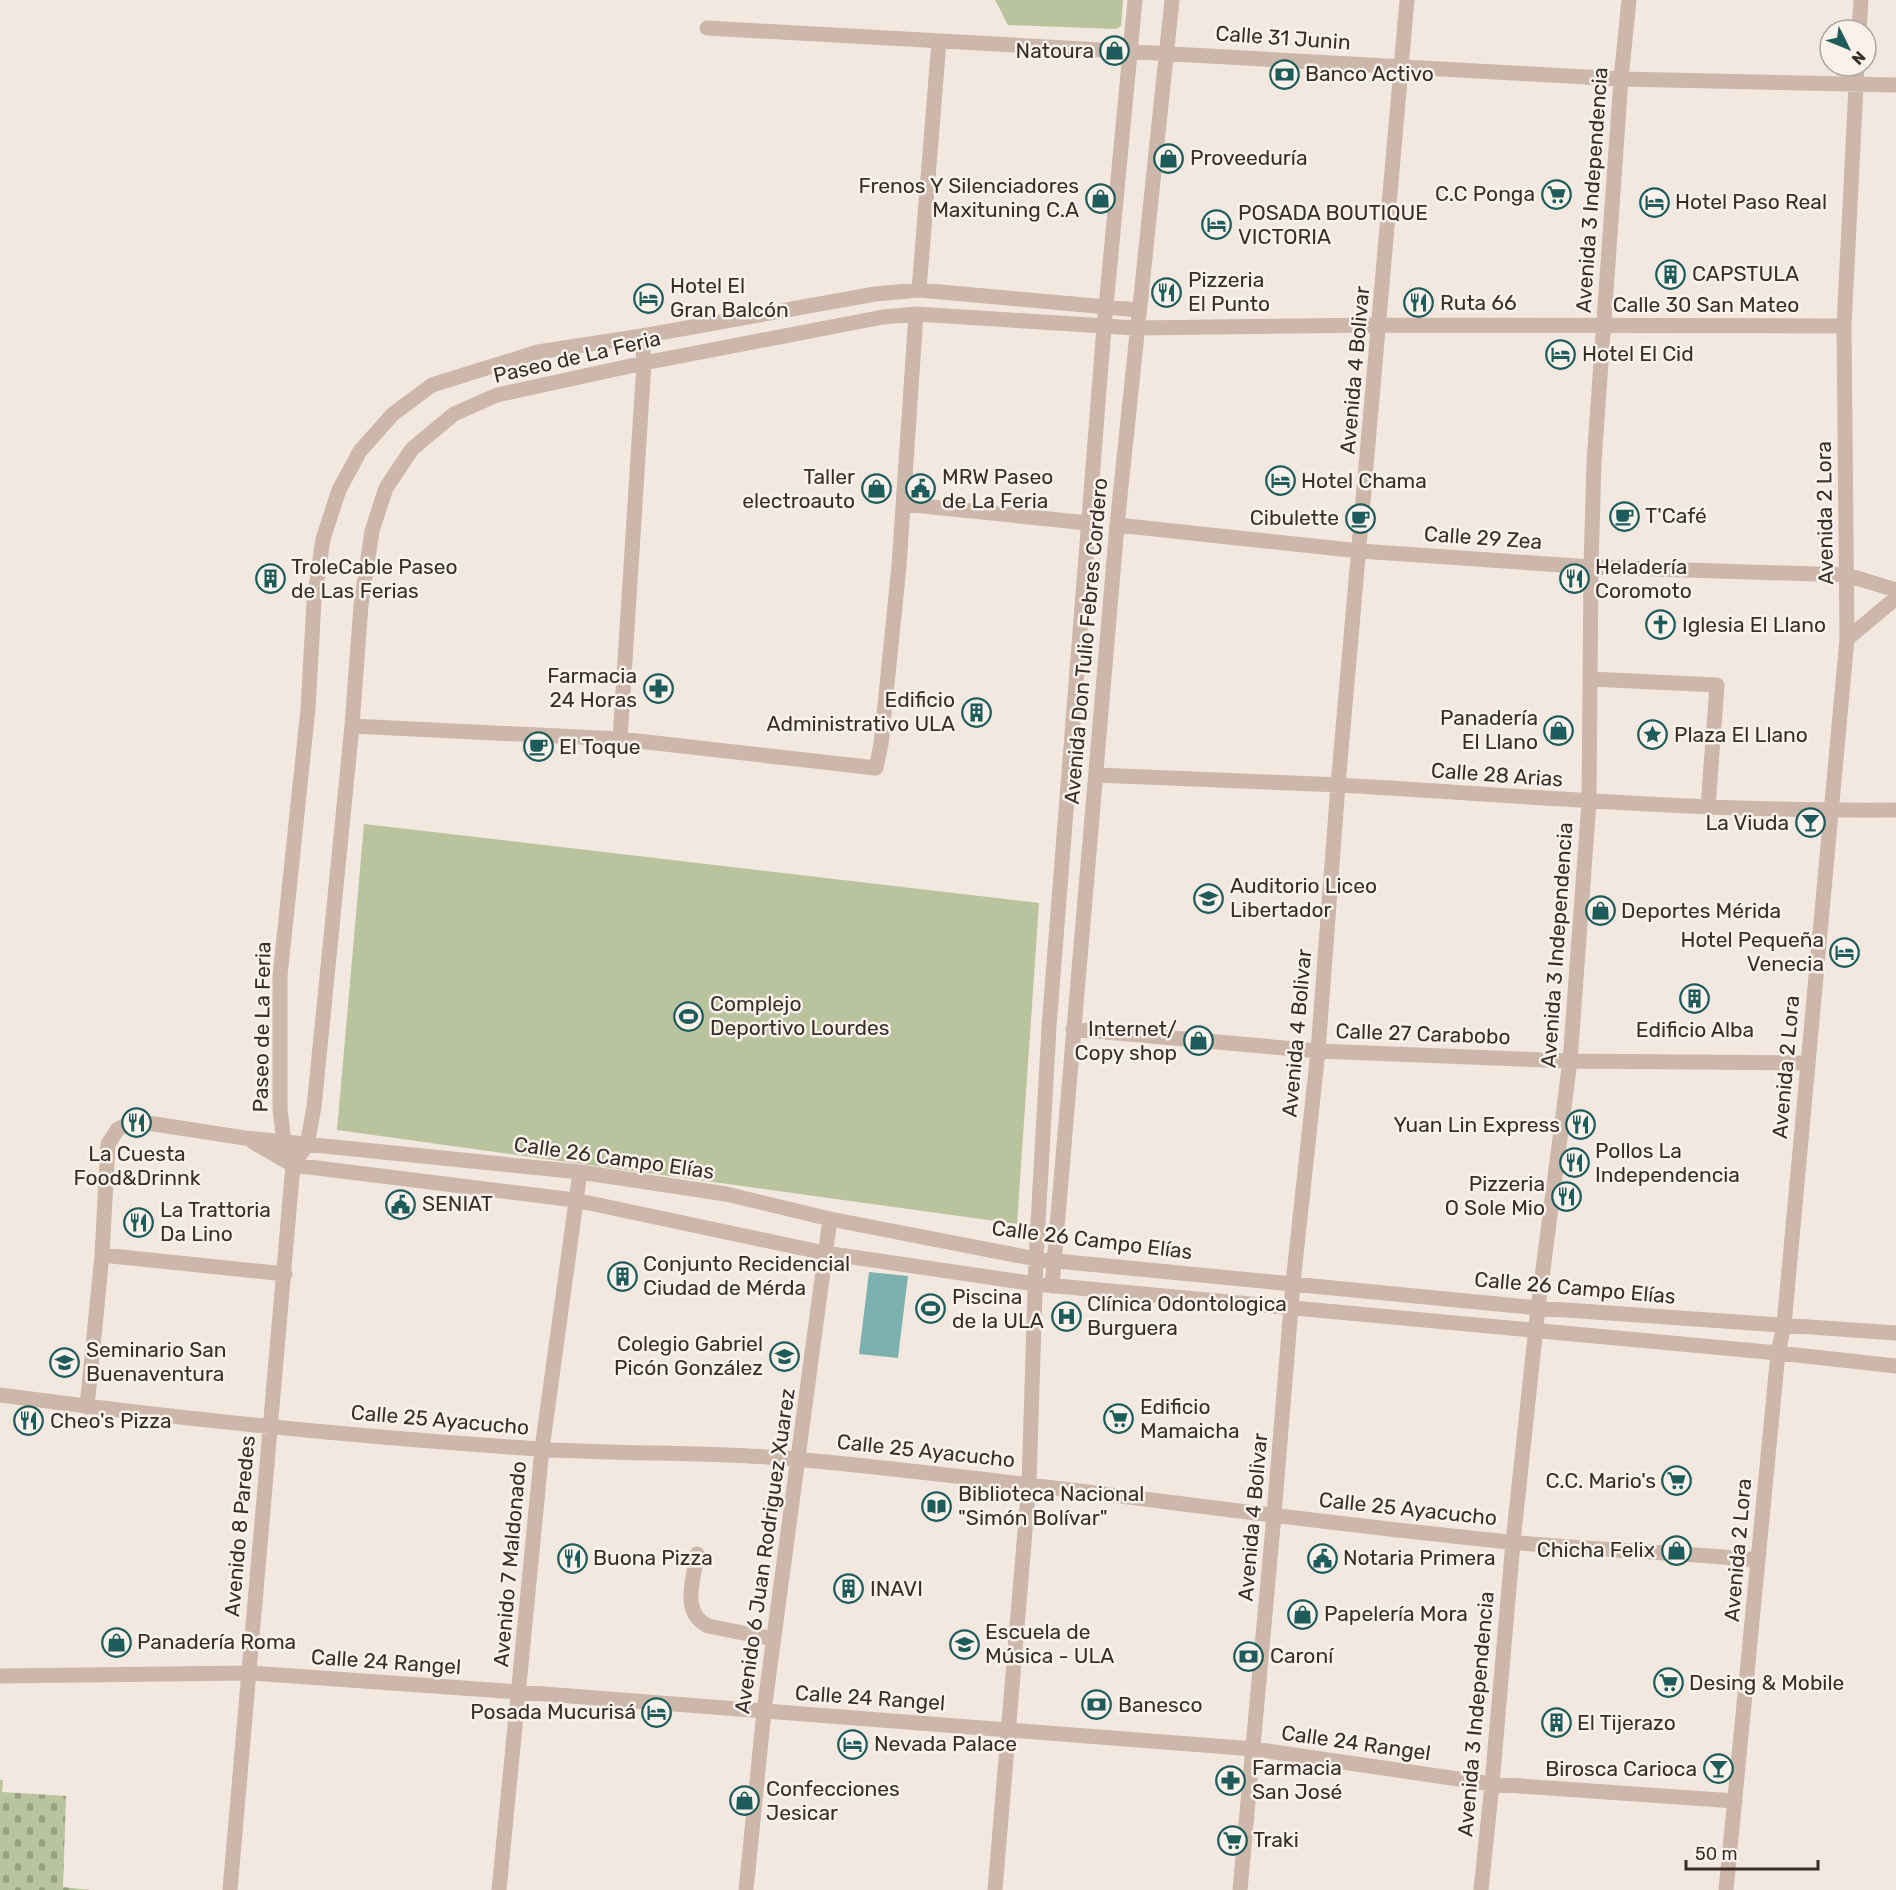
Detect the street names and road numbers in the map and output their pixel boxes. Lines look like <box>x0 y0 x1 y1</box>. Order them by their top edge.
street label: Calle 31 Junin <box>1215 20 1351 55</box>
street label: Avenida 3 Independencia <box>1570 66 1613 314</box>
street label: Avenida 4 Bolivar <box>1335 285 1374 455</box>
street label: Calle 30 San Mateo <box>1613 292 1799 317</box>
street label: Paseo de La Feria <box>491 325 663 388</box>
street label: Avenida 2 Lora <box>1811 441 1838 585</box>
street label: Avenida Don Tulio Febres Cordero <box>1059 477 1112 805</box>
street label: Calle 29 Zea <box>1423 521 1543 554</box>
street label: Calle 28 Arias <box>1430 757 1564 792</box>
street label: Avenida 3 Independencia <box>1535 821 1578 1069</box>
street label: Paseo de La Feria <box>248 941 275 1113</box>
street label: Avenida 4 Bolivar <box>1277 948 1316 1118</box>
street label: Avenida 2 Lora <box>1767 994 1804 1140</box>
street label: Calle 27 Carabobo <box>1335 1018 1511 1049</box>
street label: Calle 26 Campo Elías <box>512 1131 716 1184</box>
street label: Calle 26 Campo Elías <box>990 1215 1194 1264</box>
street label: Calle 26 Campo Elías <box>1473 1266 1677 1309</box>
street label: Avenido 6 Juan Rodriguez Xuarez <box>729 1387 800 1715</box>
street label: Calle 25 Ayacucho <box>350 1399 530 1440</box>
street label: Calle 25 Ayacucho <box>836 1429 1016 1472</box>
street label: Avenida 4 Bolivar <box>1233 1432 1272 1602</box>
street label: Avenido 8 Paredes <box>219 1434 260 1618</box>
street label: Avenido 7 Maldonado <box>488 1460 531 1668</box>
street label: Avenida 2 Lora <box>1719 1477 1756 1623</box>
street label: Calle 25 Ayacucho <box>1318 1487 1498 1530</box>
street label: Avenida 3 Independencia <box>1452 1590 1499 1838</box>
street label: Calle 24 Rangel <box>310 1644 462 1679</box>
street label: Calle 24 Rangel <box>794 1680 946 1715</box>
street label: Calle 24 Rangel <box>1280 1720 1432 1765</box>

